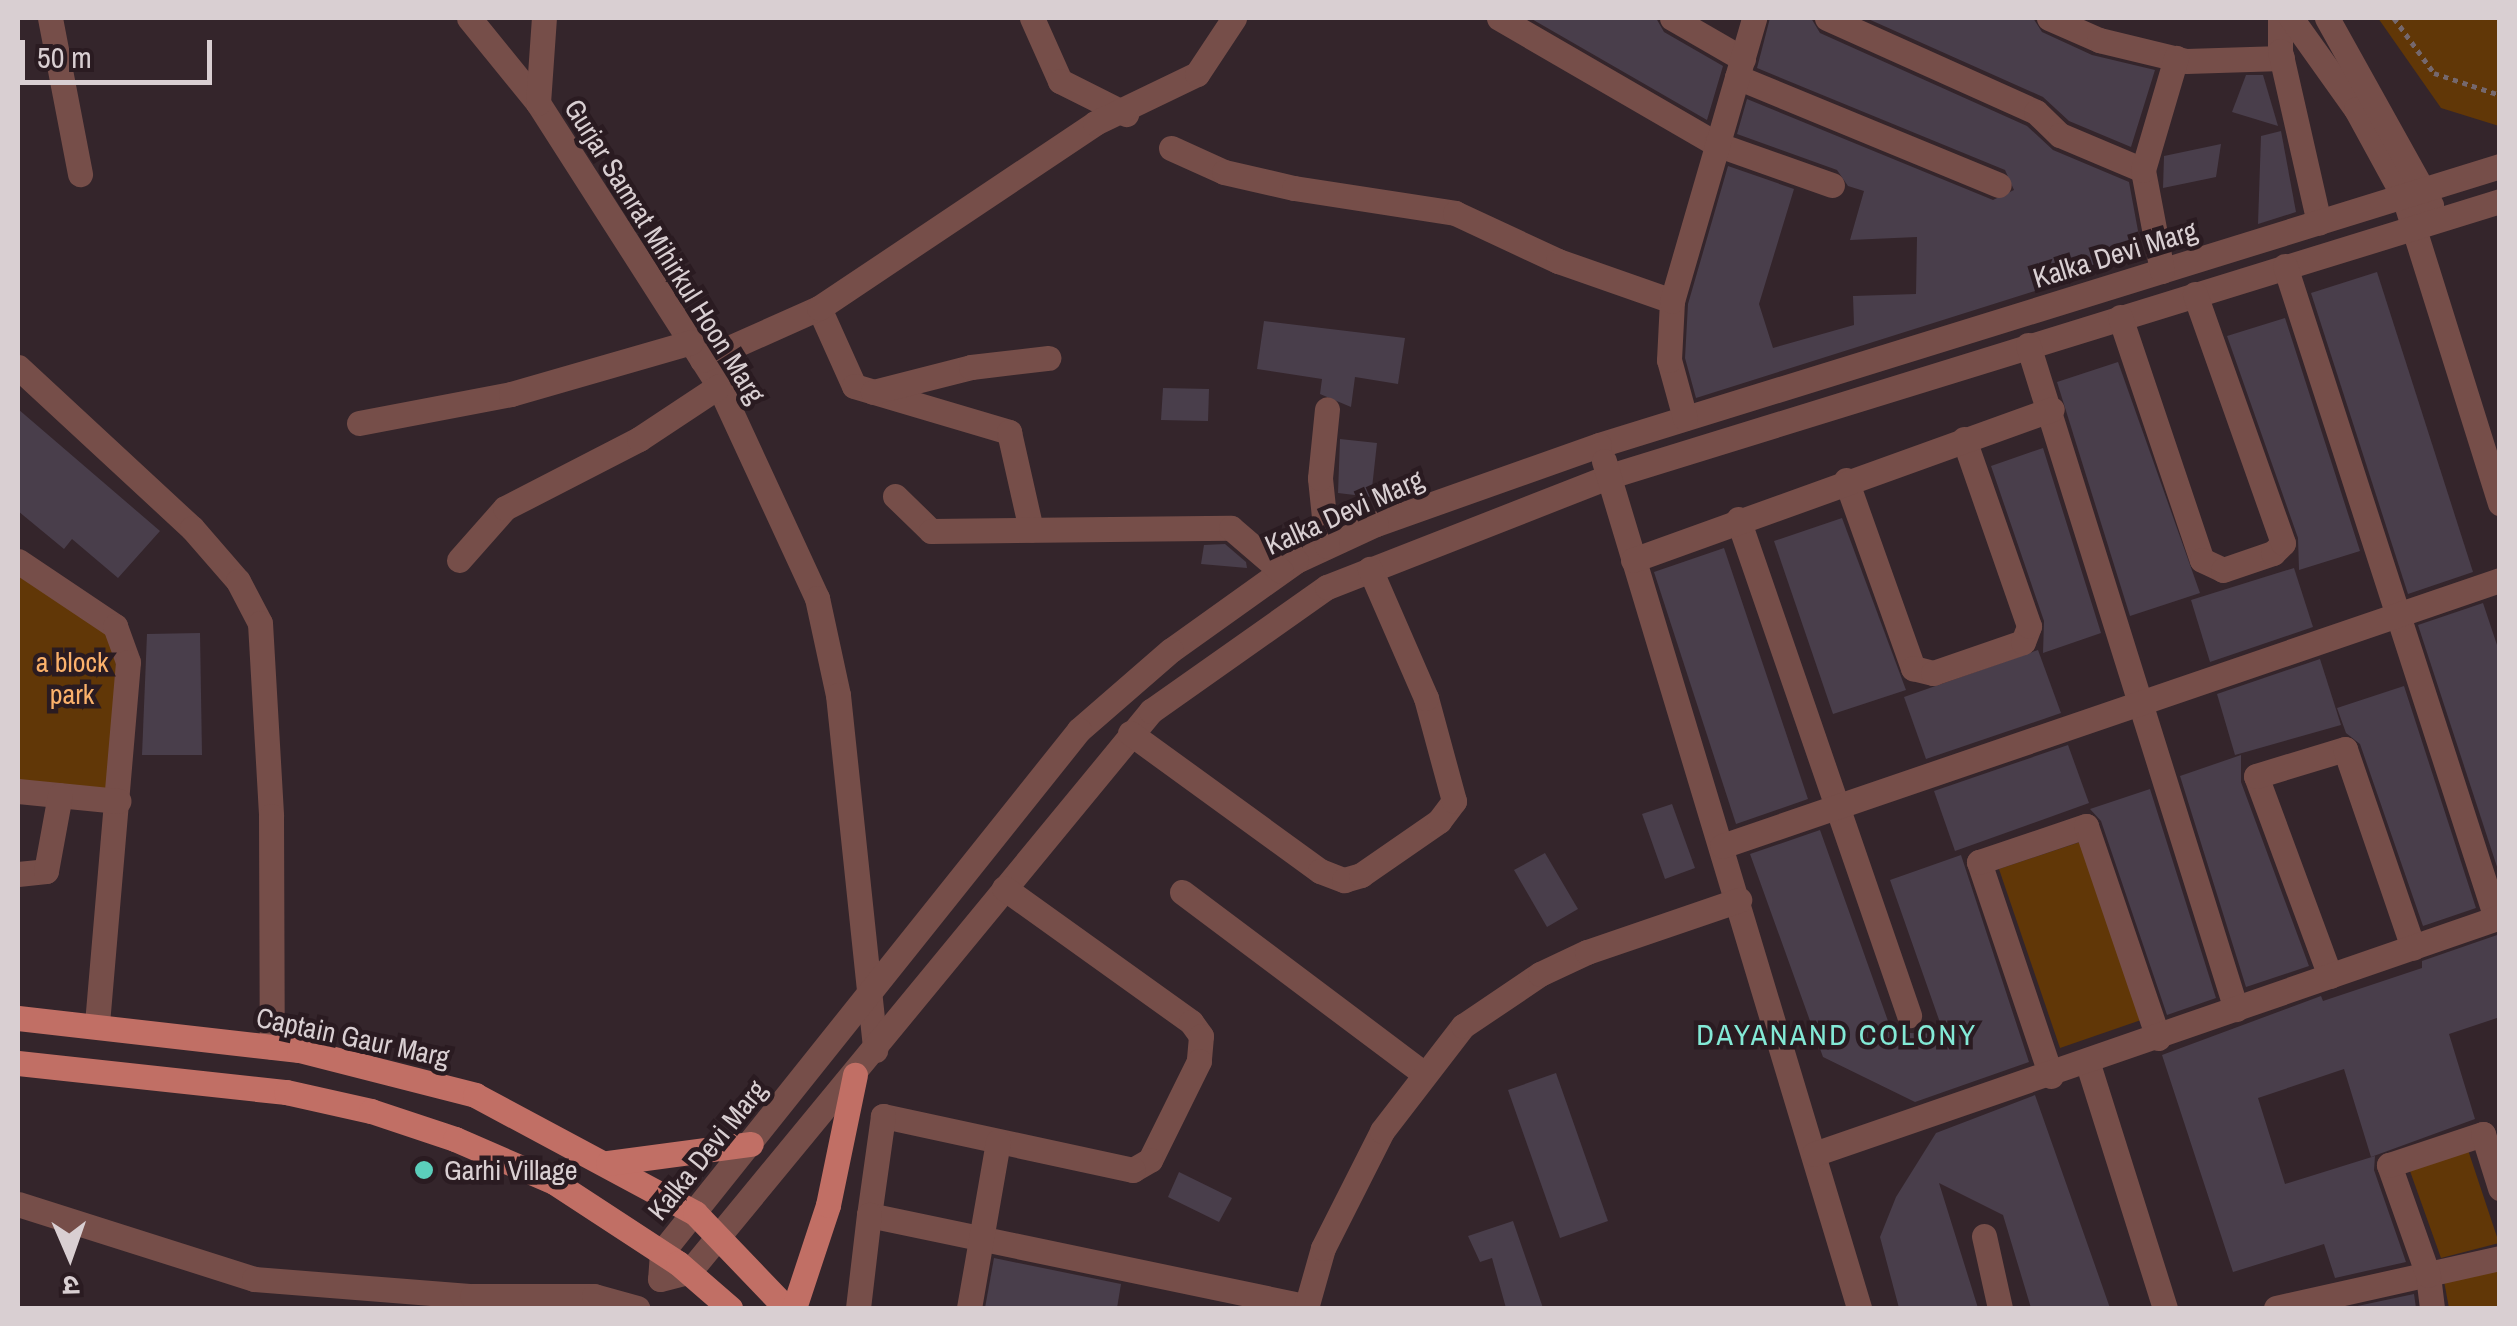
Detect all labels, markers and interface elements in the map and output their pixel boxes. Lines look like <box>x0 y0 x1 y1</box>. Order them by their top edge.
scale bar <box>25 20 218 82</box>
text: 50 m <box>37 37 92 77</box>
street label: Gurjar Samrat Mihirkul Hoon Marg <box>557 93 773 409</box>
street label: Kalka Devi Marg <box>2029 213 2201 295</box>
street label: Kalka Devi Marg <box>1260 462 1428 562</box>
park label: a block park <box>36 645 108 711</box>
street label: Captain Gaur Marg <box>253 1000 453 1074</box>
district label: DAYANAND COLONY <box>1696 1016 1978 1052</box>
street label: Kalka Devi Marg <box>641 1073 773 1227</box>
place label: Garhi Village <box>444 1153 578 1187</box>
marker: Garhi Village <box>413 1159 435 1181</box>
north arrow <box>20 1206 120 1306</box>
text: उ <box>62 1267 80 1305</box>

